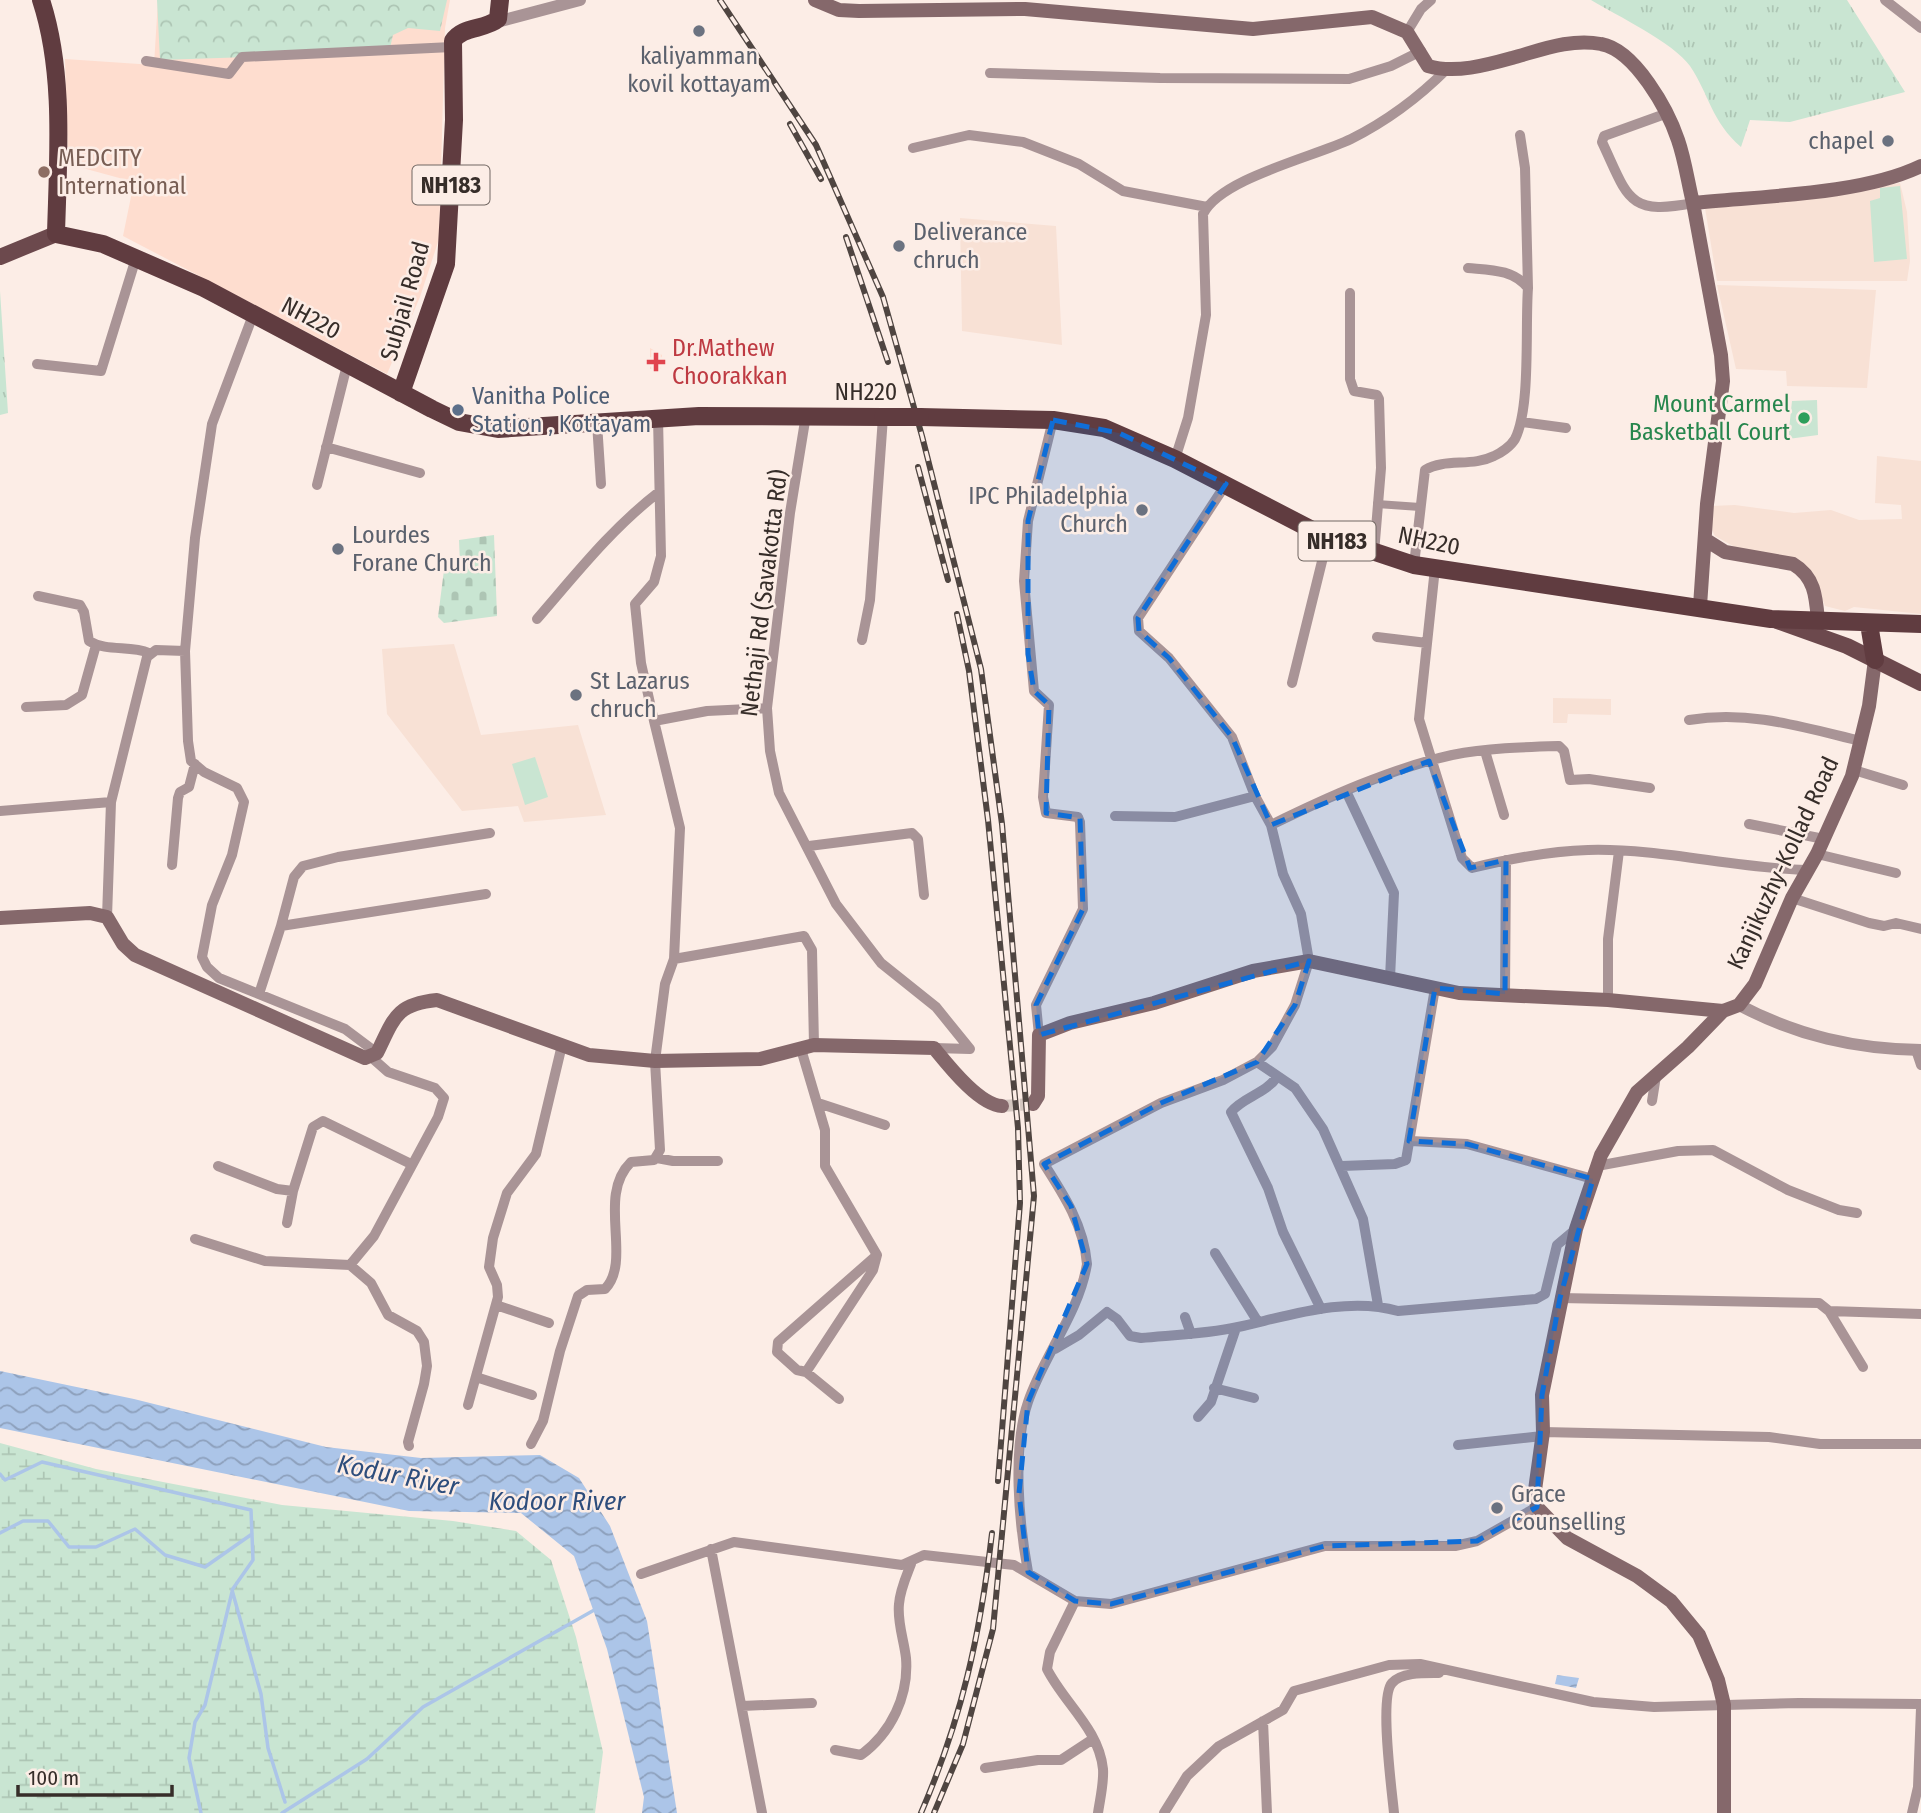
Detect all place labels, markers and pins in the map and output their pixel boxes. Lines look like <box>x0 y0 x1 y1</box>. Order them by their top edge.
marker: kaliyamman kovil kottayam <box>691 23 707 39</box>
place label: kaliyamman kovil kottayam <box>627 42 771 98</box>
place label: chapel <box>1808 127 1874 155</box>
marker: chapel <box>1880 133 1896 149</box>
place label: MEDCITY International <box>58 144 186 200</box>
marker: MEDCITY International <box>36 164 52 180</box>
place label: Deliverance chruch <box>913 218 1027 274</box>
marker: Deliverance chruch <box>891 238 907 254</box>
place label: Dr.Mathew Choorakkan <box>672 334 788 390</box>
marker: Dr.Mathew Choorakkan <box>646 352 666 372</box>
place label: Vanitha Police Station , Kottayam <box>472 382 651 438</box>
place label: Mount Carmel Basketball Court <box>1629 390 1790 446</box>
marker: Vanitha Police Station , Kottayam <box>450 402 466 418</box>
marker: Mount Carmel Basketball Court <box>1796 410 1812 426</box>
place label: IPC Philadelphia Church <box>968 482 1128 538</box>
marker: IPC Philadelphia Church <box>1134 502 1150 518</box>
place label: Lourdes Forane Church <box>352 521 492 577</box>
marker: Lourdes Forane Church <box>330 541 346 557</box>
place label: St Lazarus chruch <box>590 667 690 723</box>
marker: St Lazarus chruch <box>568 687 584 703</box>
place label: Grace Counselling <box>1511 1480 1626 1536</box>
marker: Grace Counselling <box>1489 1500 1505 1516</box>

